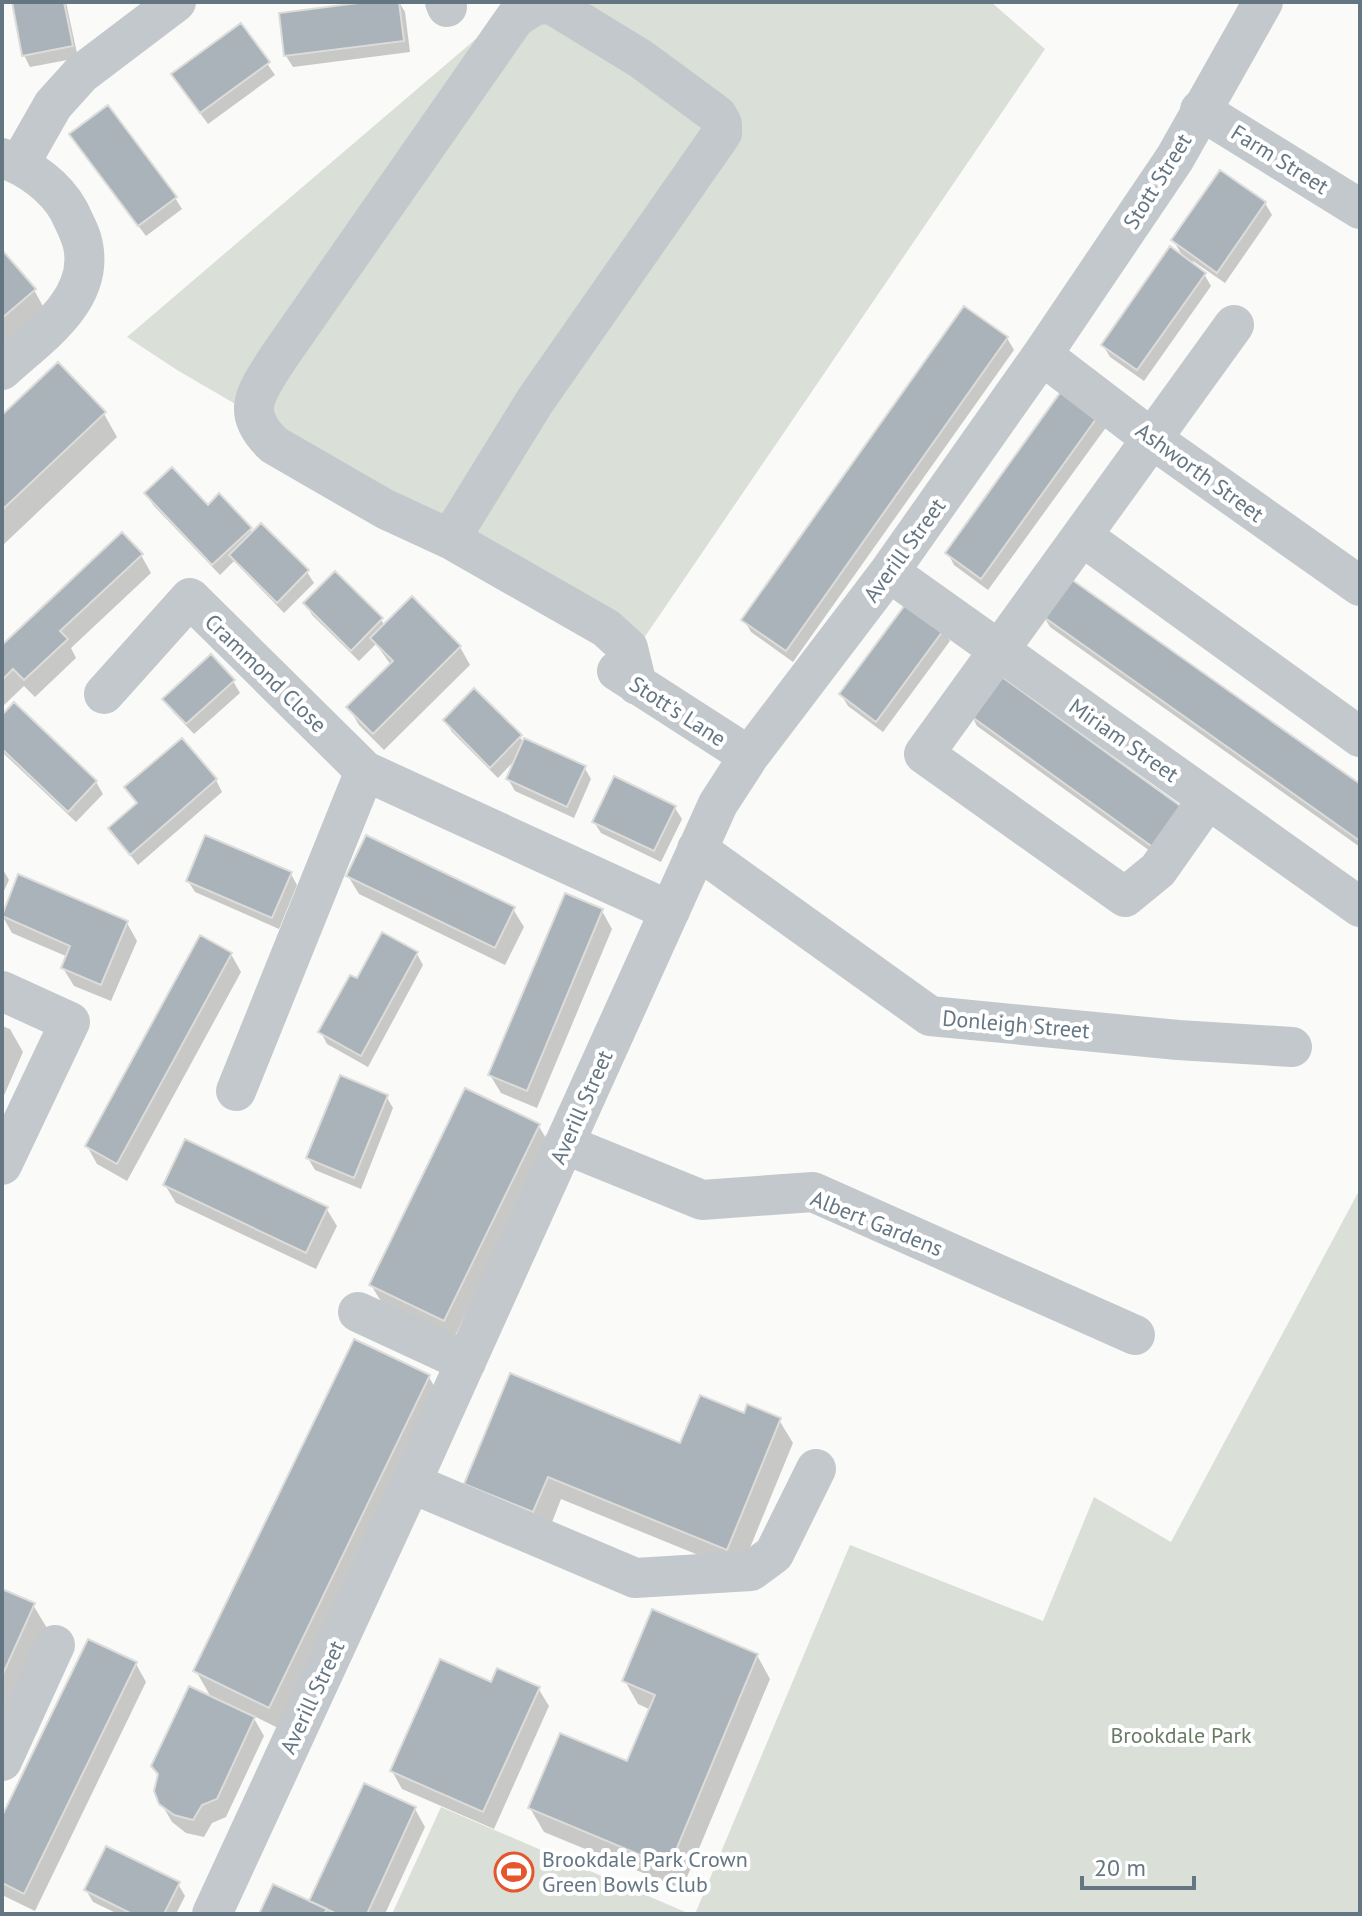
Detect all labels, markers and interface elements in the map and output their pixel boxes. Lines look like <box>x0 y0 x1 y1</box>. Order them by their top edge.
street label: Farm Street <box>1226 118 1334 200</box>
street label: Stott Street <box>1117 127 1198 234</box>
street label: Ashworth Street <box>1130 416 1270 528</box>
street label: Averill Street <box>857 492 951 608</box>
street label: Crammond Close <box>199 608 333 738</box>
street label: Stott's Lane <box>625 670 731 752</box>
street label: Miriam Street <box>1064 692 1185 788</box>
street label: Donleigh Street <box>941 1004 1091 1044</box>
street label: Averill Street <box>543 1045 619 1168</box>
street label: Albert Gardens <box>807 1184 947 1262</box>
street label: Averill Street <box>274 1635 351 1758</box>
park label: Brookdale Park <box>1110 1721 1252 1749</box>
scale bar <box>1082 1840 1194 1890</box>
place label: Brookdale Park Crown Green Bowls Club <box>542 1845 748 1898</box>
sports icon: Brookdale Park Crown Green Bowls Club <box>493 1851 535 1893</box>
text: 20 m <box>1094 1852 1146 1883</box>

